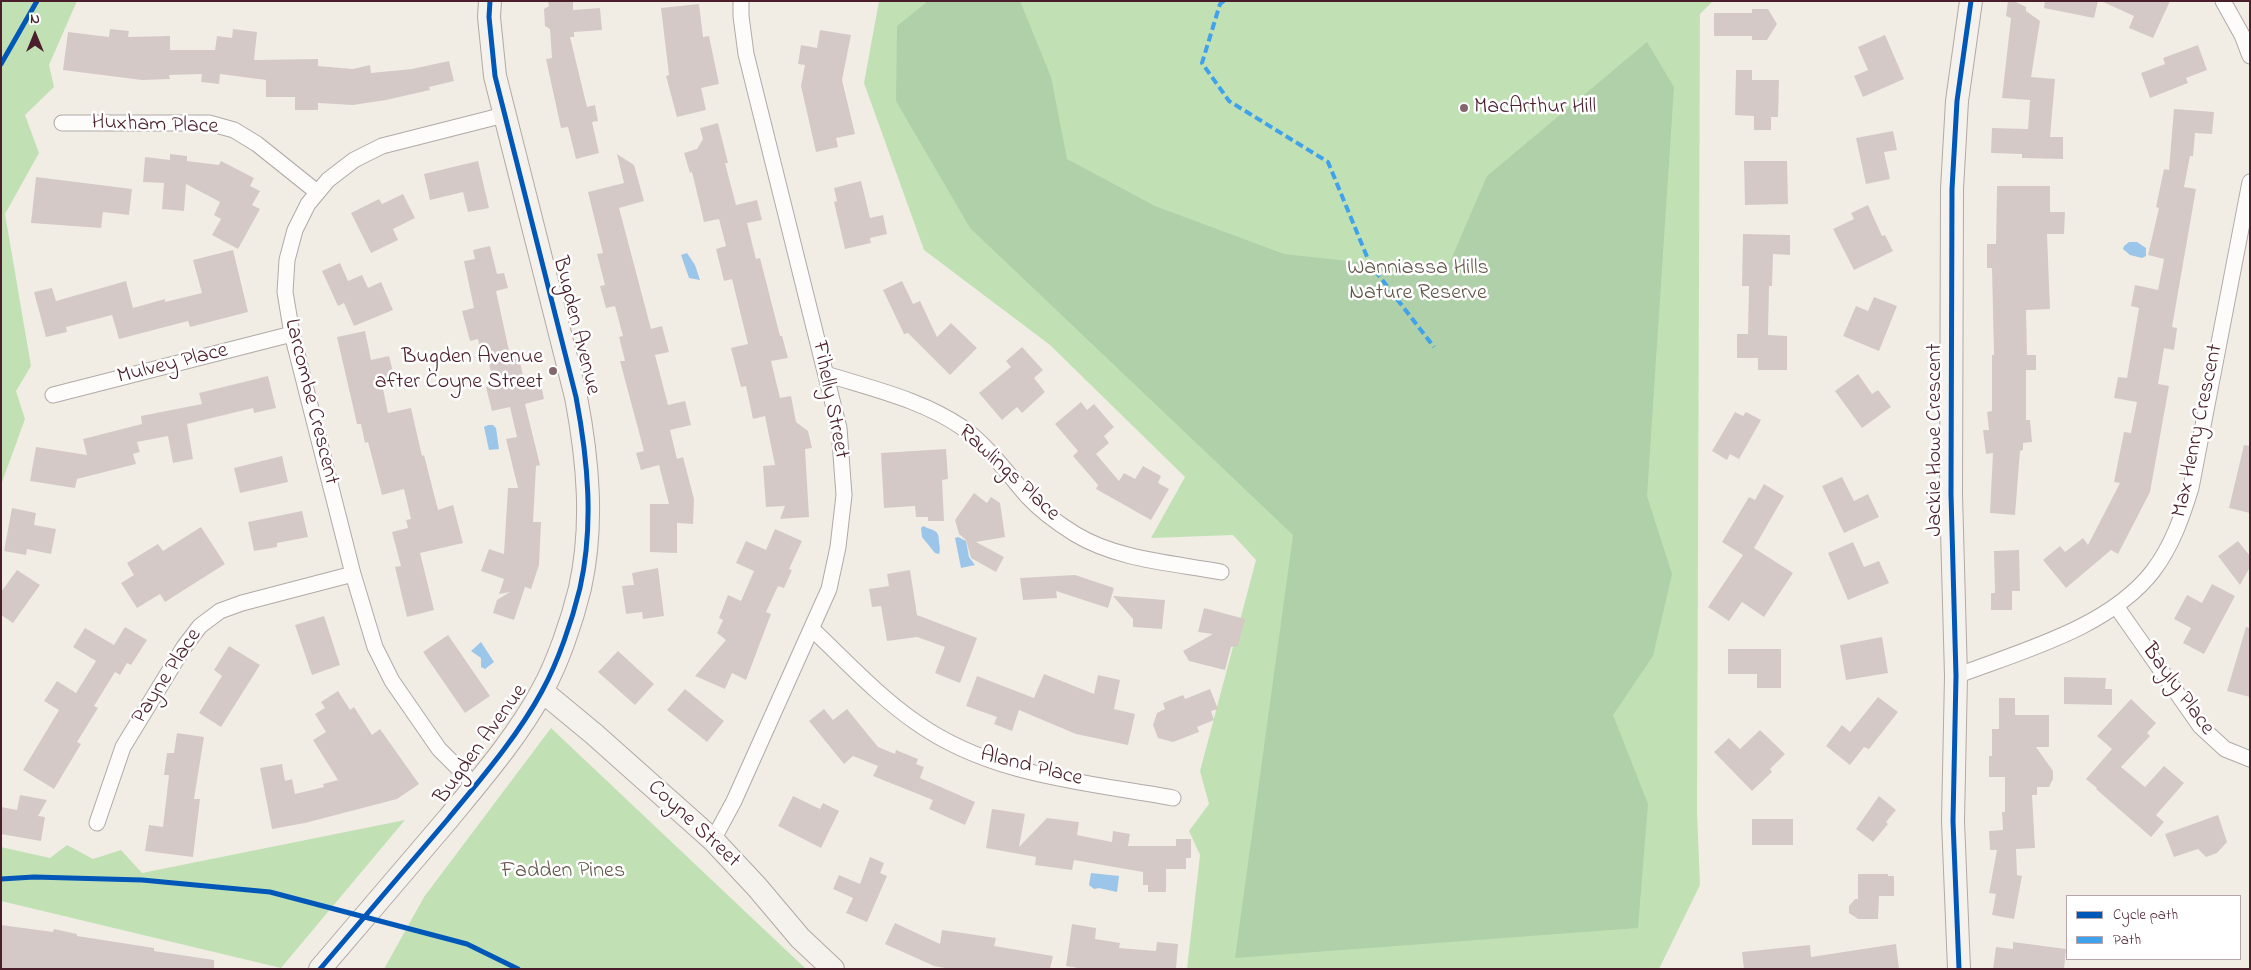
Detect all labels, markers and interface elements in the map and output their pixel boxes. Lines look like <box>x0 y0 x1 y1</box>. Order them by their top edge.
text: N <box>30 9 40 30</box>
north arrow <box>10 10 60 60</box>
place label: MacArthur Hill <box>1474 95 1596 121</box>
marker: MacArthur Hill <box>1458 102 1470 114</box>
street label: Huxham Place <box>91 111 219 141</box>
street label: Bugden Avenue <box>545 254 605 398</box>
park label: Wanniassa Hills Nature Reserve <box>1347 256 1489 308</box>
street label: Larcombe Crescent <box>277 316 343 488</box>
street label: Mulvey Place <box>115 339 231 391</box>
street label: Fihelly Street <box>805 339 853 461</box>
street label: Max Henry Crescent <box>2168 342 2230 520</box>
street label: Jackie Howe Crescent <box>1923 343 1949 537</box>
place label: Bugden Avenue after Coyne Street <box>375 345 543 396</box>
marker: Bugden Avenue after Coyne Street <box>547 365 559 377</box>
street label: Rawlings Place <box>952 420 1064 528</box>
street label: Payne Place <box>127 624 209 730</box>
street label: Bayly Place <box>2135 639 2219 741</box>
street label: Bugden Avenue <box>430 680 534 810</box>
street label: Aland Place <box>977 743 1085 793</box>
street label: Coyne Street <box>641 775 745 875</box>
park label: Fadden Pines <box>501 859 625 885</box>
legend <box>2066 895 2241 960</box>
text: Cycle path <box>2113 904 2178 926</box>
text: Path <box>2113 929 2141 951</box>

